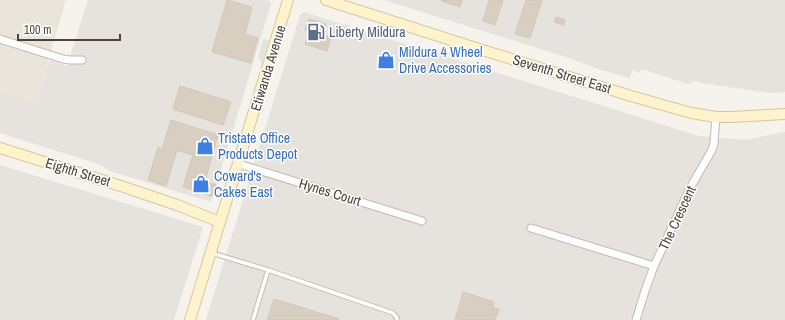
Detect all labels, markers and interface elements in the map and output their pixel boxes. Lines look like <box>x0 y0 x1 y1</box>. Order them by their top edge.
scale bar <box>18 16 120 42</box>
text: 100 m <box>24 22 51 38</box>
fuel station icon: Liberty Mildura <box>306 22 326 42</box>
street label: Etiwanda Avenue <box>246 23 290 113</box>
place label: Liberty Mildura <box>329 23 406 41</box>
place label: Mildura 4 Wheel Drive Accessories <box>399 43 492 77</box>
shop icon: Mildura 4 Wheel Drive Accessories <box>376 50 396 70</box>
street label: Seventh Street East <box>511 50 613 98</box>
place label: Tristate Office Products Depot <box>218 129 297 163</box>
shop icon: Tristate Office Products Depot <box>195 136 215 156</box>
street label: Eighth Street <box>43 154 113 190</box>
place label: Coward's Cakes East <box>214 167 273 201</box>
shop icon: Coward's Cakes East <box>191 174 211 194</box>
street label: Hynes Court <box>297 174 363 210</box>
street label: The Crescent <box>654 183 700 253</box>

